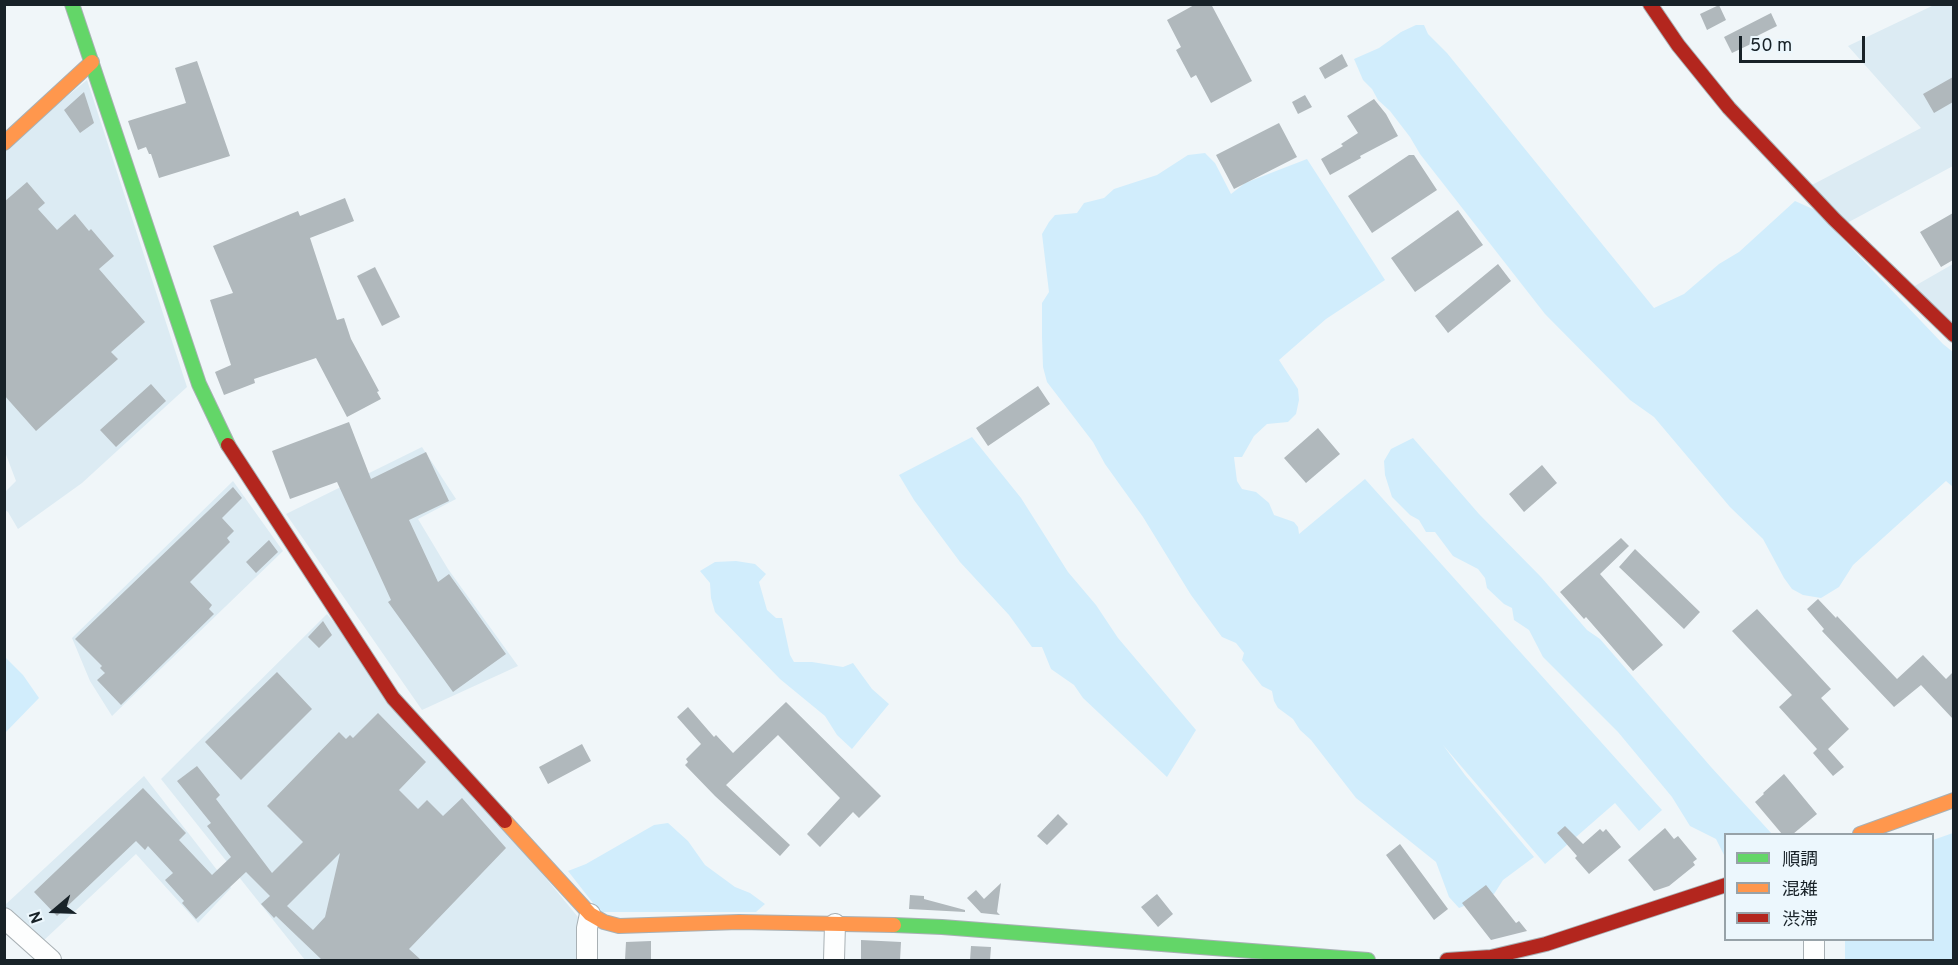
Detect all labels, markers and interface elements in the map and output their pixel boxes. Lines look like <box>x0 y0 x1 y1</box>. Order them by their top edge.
scale bar <box>1742 24 1868 62</box>
text: 50 m <box>1750 35 1792 58</box>
legend <box>1724 833 1934 941</box>
text: 順調 <box>1782 849 1818 872</box>
text: 混雑 <box>1782 879 1818 902</box>
north arrow <box>24 881 84 941</box>
text: N <box>26 908 48 926</box>
text: 渋滞 <box>1782 909 1818 932</box>

